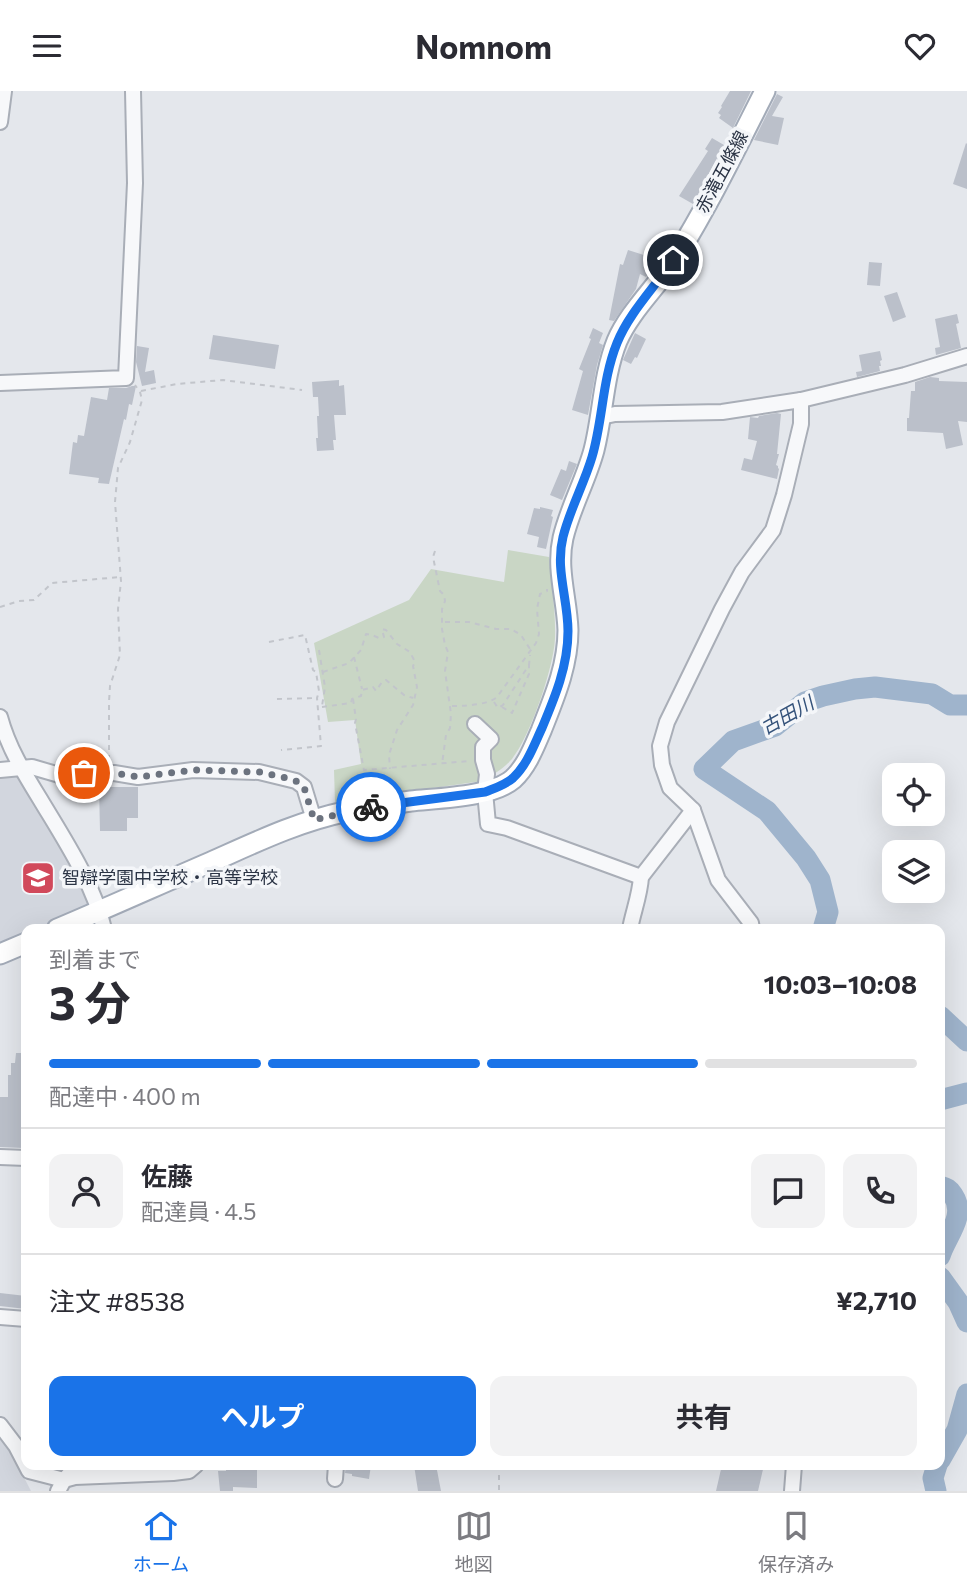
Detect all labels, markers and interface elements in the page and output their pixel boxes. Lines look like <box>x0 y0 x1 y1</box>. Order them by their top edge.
text: Nomnom <box>415 26 552 66</box>
icon: menu <box>28 27 66 65</box>
icon: heart <box>901 27 939 65</box>
street label: 赤滝五條線 <box>690 127 752 216</box>
pin <box>643 230 703 290</box>
icon: home <box>654 241 692 279</box>
water label: 古田川 <box>756 690 819 738</box>
pin <box>54 743 114 803</box>
icon: bag <box>65 754 103 792</box>
map controls <box>882 763 945 903</box>
button: locate <box>882 763 945 826</box>
courier <box>336 772 406 842</box>
icon: bike <box>352 788 390 826</box>
button: layers <box>882 840 945 903</box>
school or university icon: 智辯学園中学校・高等学校 <box>19 859 57 897</box>
place label: 智辯学園中学校・高等学校 <box>62 866 278 888</box>
text: 到着まで <box>49 945 141 973</box>
text: 10:03–10:08 <box>764 968 917 999</box>
text: 3 分 <box>49 973 131 1029</box>
text: 配達中 · 400 m <box>49 1082 201 1110</box>
button: person <box>49 1154 123 1228</box>
button: chat <box>751 1154 825 1228</box>
button: phone <box>843 1154 917 1228</box>
text: 佐藤 <box>141 1160 193 1191</box>
text: 配達員 · 4.5 <box>141 1197 257 1225</box>
text: ¥2,710 <box>836 1284 917 1315</box>
text: 注文 #8538 <box>49 1285 185 1316</box>
button: ヘルプ <box>49 1376 476 1456</box>
button: 共有 <box>490 1376 917 1456</box>
tab: ホーム <box>133 1507 189 1576</box>
tab: 地図 <box>455 1507 493 1576</box>
tab: 保存済み <box>758 1507 834 1576</box>

